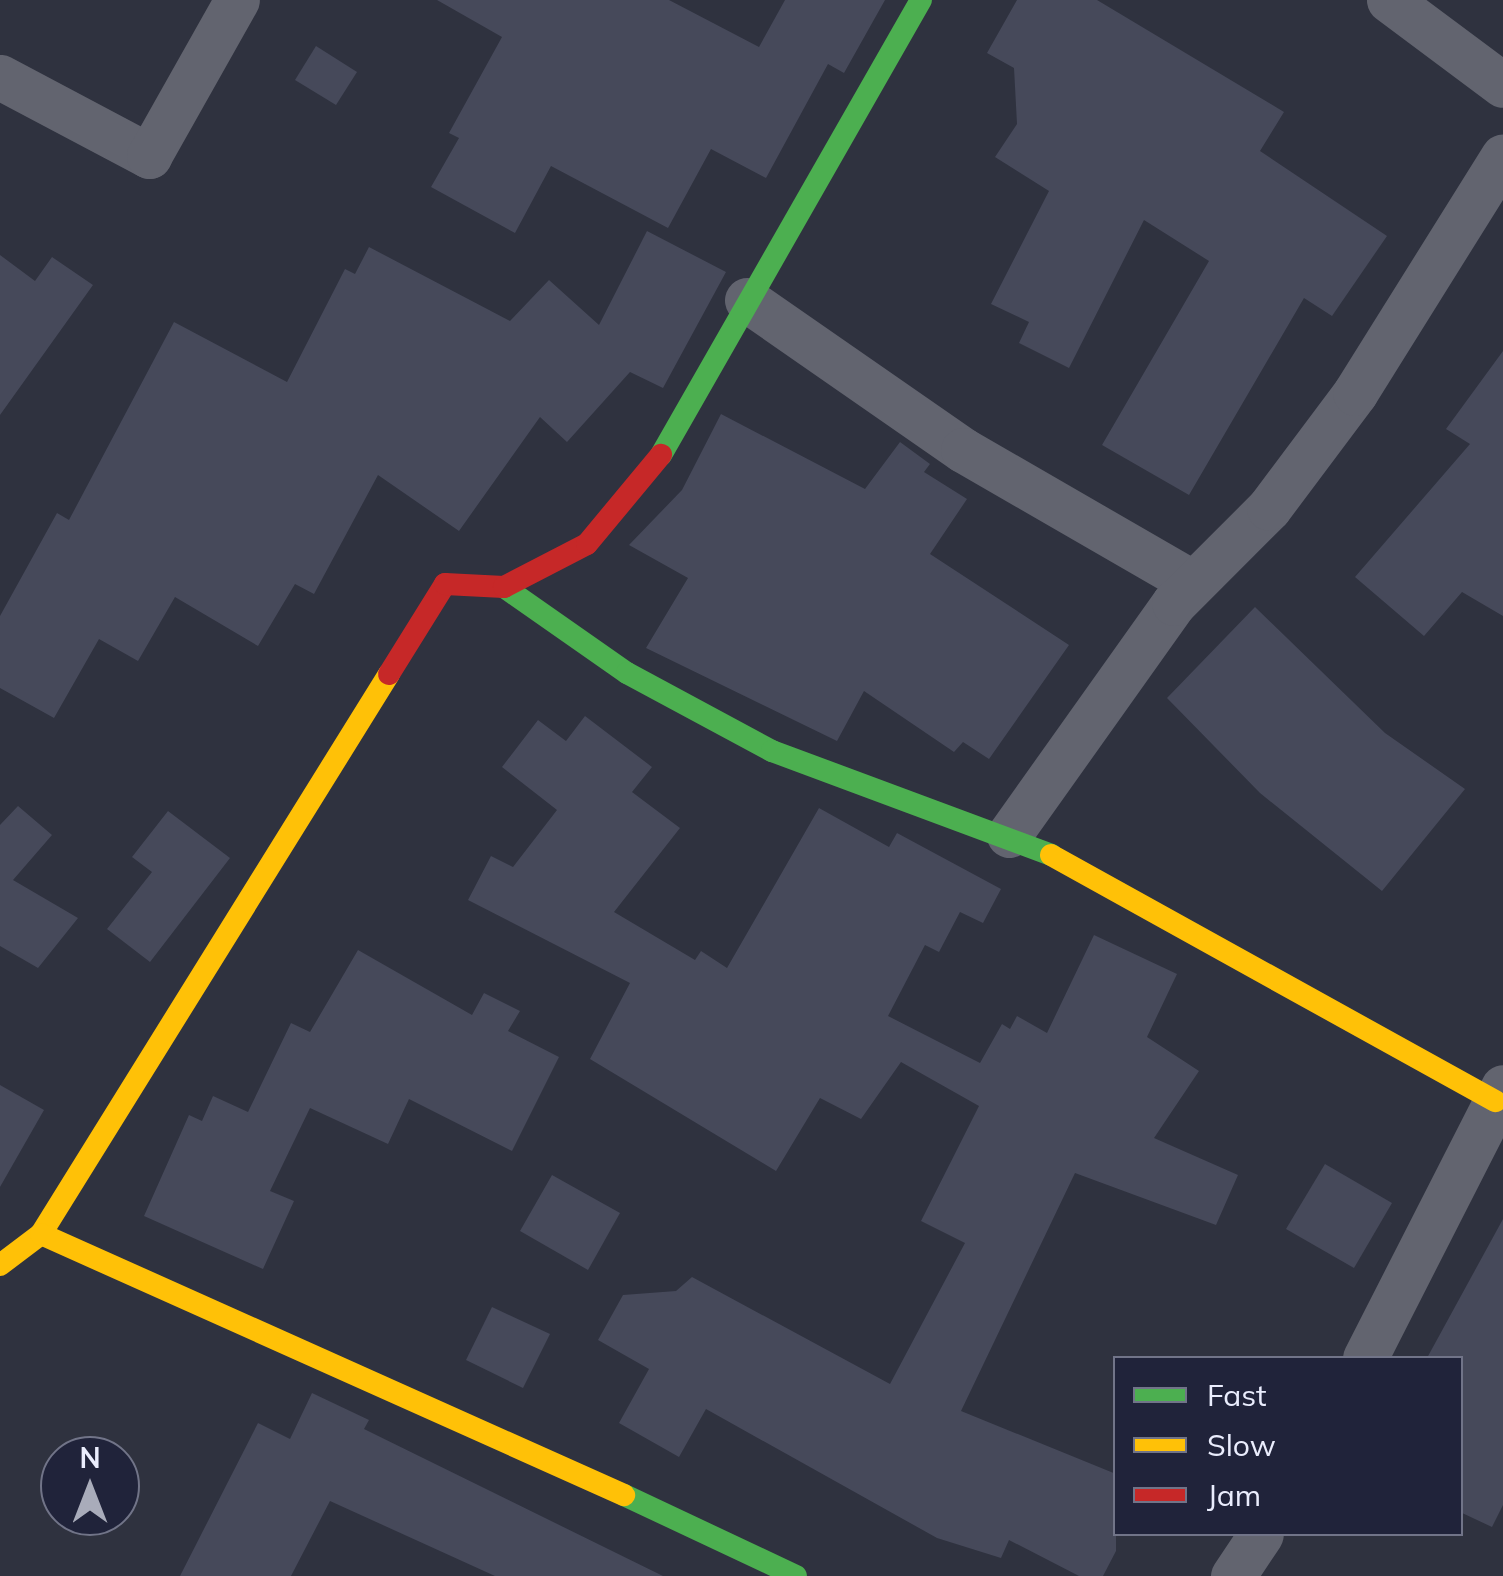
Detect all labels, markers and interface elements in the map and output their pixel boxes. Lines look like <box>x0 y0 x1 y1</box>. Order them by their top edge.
legend <box>1113 1356 1463 1536</box>
text: Fast <box>1207 1376 1267 1414</box>
text: Slow <box>1207 1426 1276 1464</box>
north arrow <box>40 1436 140 1536</box>
text: N <box>79 1440 101 1475</box>
text: Jam <box>1207 1476 1261 1514</box>

